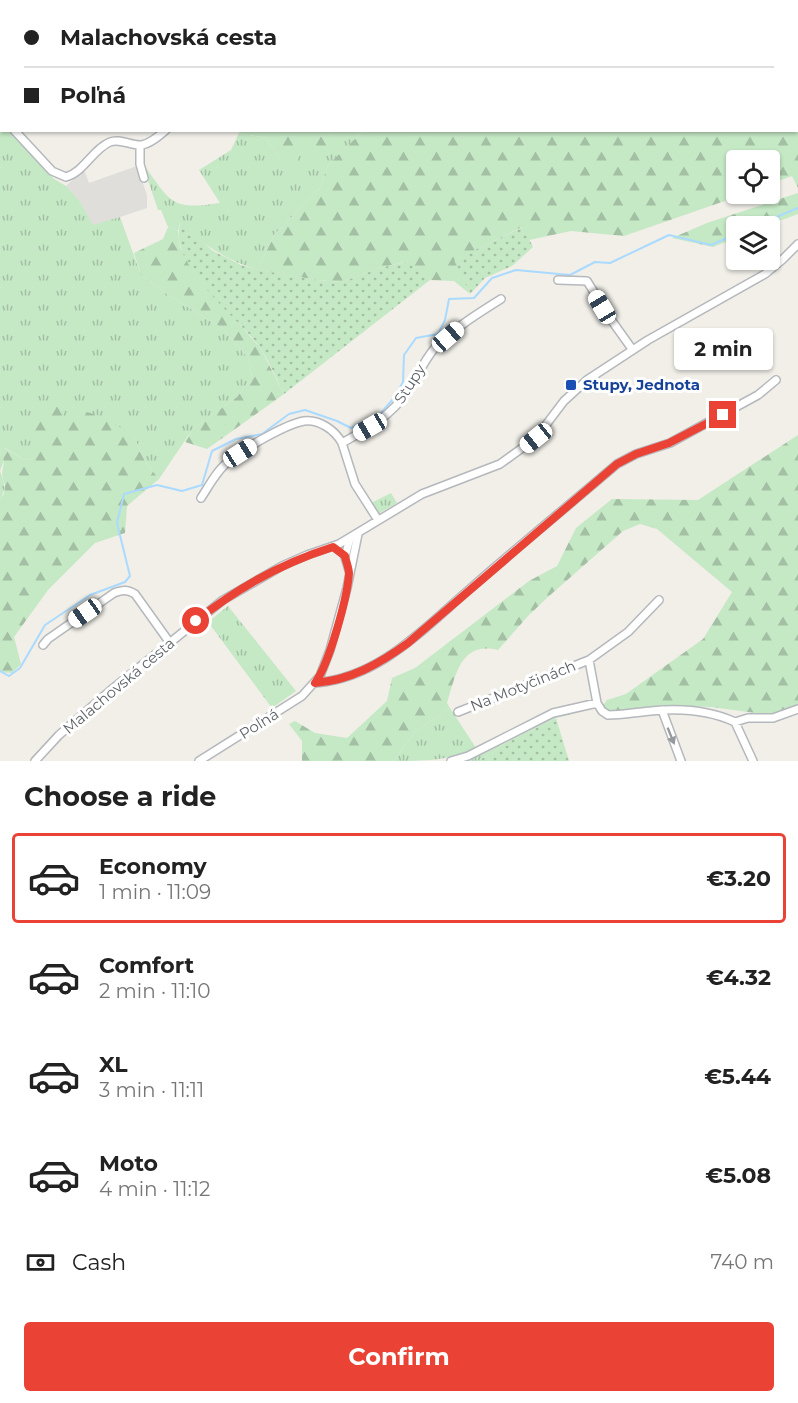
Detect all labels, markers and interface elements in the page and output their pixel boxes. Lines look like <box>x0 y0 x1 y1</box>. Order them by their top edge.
text: Malachovská cesta <box>60 24 277 51</box>
text: Poľná <box>60 82 126 109</box>
map controls <box>726 150 780 270</box>
button: locate <box>726 150 780 204</box>
button: layers <box>726 216 780 270</box>
car <box>585 287 619 327</box>
car <box>429 318 467 356</box>
callout: 2 min <box>674 328 772 370</box>
text: 2 min <box>694 337 753 361</box>
street label: Stupy <box>390 360 430 407</box>
place label: Stupy, Jednota <box>583 375 700 394</box>
marker: Stupy, Jednota <box>564 378 578 392</box>
route end <box>709 401 736 428</box>
car <box>350 410 390 444</box>
car <box>516 420 556 456</box>
car <box>220 436 260 470</box>
car <box>65 595 105 631</box>
route start <box>182 607 209 634</box>
street label: Malachovská cesta <box>59 633 178 738</box>
street label: Na Motyčinách <box>467 656 578 715</box>
street label: Poľná <box>235 704 282 743</box>
one-way arrow <box>666 727 676 745</box>
text: Choose a ride <box>24 780 216 813</box>
icon: car <box>27 851 81 905</box>
text: Economy <box>99 853 207 880</box>
text: €3.20 <box>706 865 771 892</box>
text: 1 min · 11:09 <box>99 880 211 904</box>
icon: car <box>27 950 81 1004</box>
text: Comfort <box>99 952 194 979</box>
text: €4.32 <box>706 964 771 991</box>
text: 2 min · 11:10 <box>99 979 210 1003</box>
icon: car <box>27 1049 81 1103</box>
text: XL <box>99 1051 128 1078</box>
text: €5.44 <box>704 1063 771 1090</box>
text: 3 min · 11:11 <box>99 1078 204 1102</box>
icon: car <box>27 1148 81 1202</box>
text: Moto <box>99 1150 158 1177</box>
text: €5.08 <box>705 1162 771 1189</box>
text: 4 min · 11:12 <box>99 1177 210 1201</box>
icon: cash <box>24 1246 57 1279</box>
text: Cash <box>72 1249 126 1276</box>
text: 740 m <box>711 1250 774 1274</box>
button: Confirm <box>24 1322 774 1391</box>

